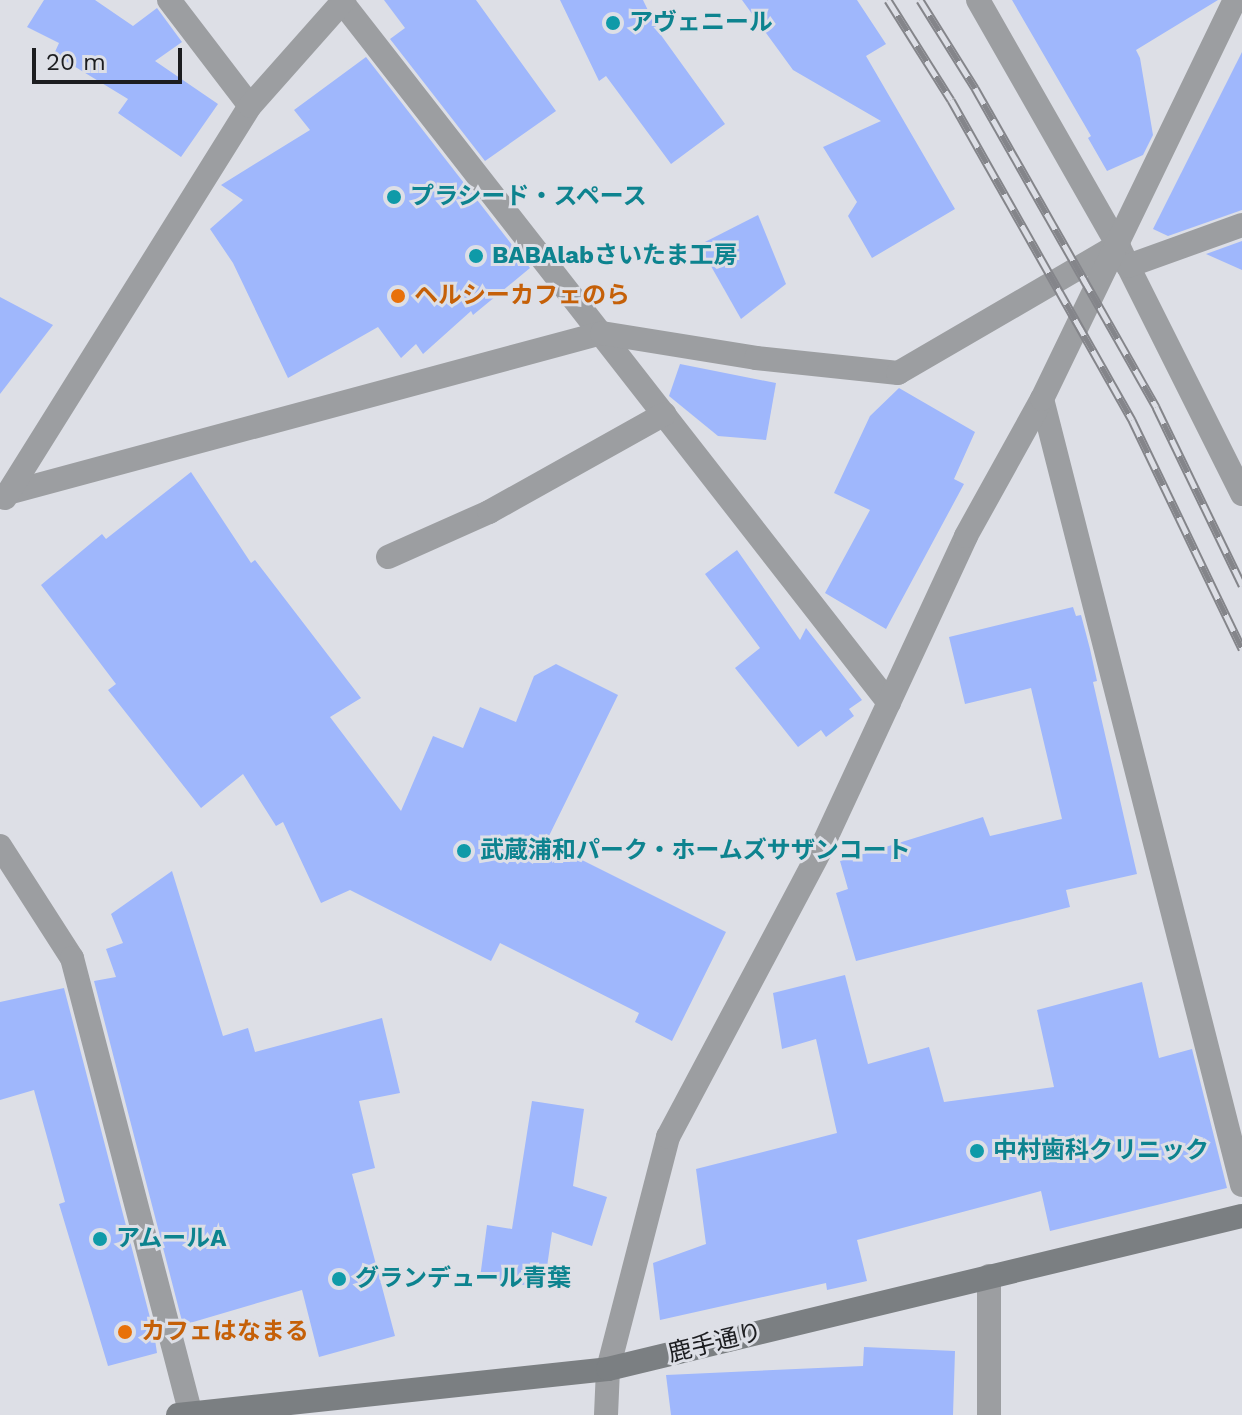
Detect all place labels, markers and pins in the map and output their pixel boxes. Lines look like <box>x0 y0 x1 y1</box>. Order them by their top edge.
place label: アヴェニール <box>629 9 773 37</box>
marker: アヴェニール <box>604 14 622 32</box>
place label: プラシード・スペース <box>410 183 650 211</box>
marker: プラシード・スペース <box>385 188 403 206</box>
place label: BABAlabさいたま工房 <box>492 242 738 270</box>
marker: BABAlabさいたま工房 <box>467 247 485 265</box>
place label: ヘルシーカフェのら <box>414 282 630 310</box>
marker: ヘルシーカフェのら <box>389 287 407 305</box>
place label: 武蔵浦和パーク・ホームズサザンコート <box>480 837 912 865</box>
marker: 武蔵浦和パーク・ホームズサザンコート <box>455 842 473 860</box>
place label: 中村歯科クリニック <box>993 1137 1209 1165</box>
marker: 中村歯科クリニック <box>968 1142 986 1160</box>
place label: アムールA <box>116 1225 228 1253</box>
marker: アムールA <box>91 1230 109 1248</box>
place label: グランデュール青葉 <box>355 1265 571 1293</box>
marker: グランデュール青葉 <box>330 1270 348 1288</box>
place label: カフェはなまる <box>141 1318 309 1346</box>
marker: カフェはなまる <box>116 1323 134 1341</box>

